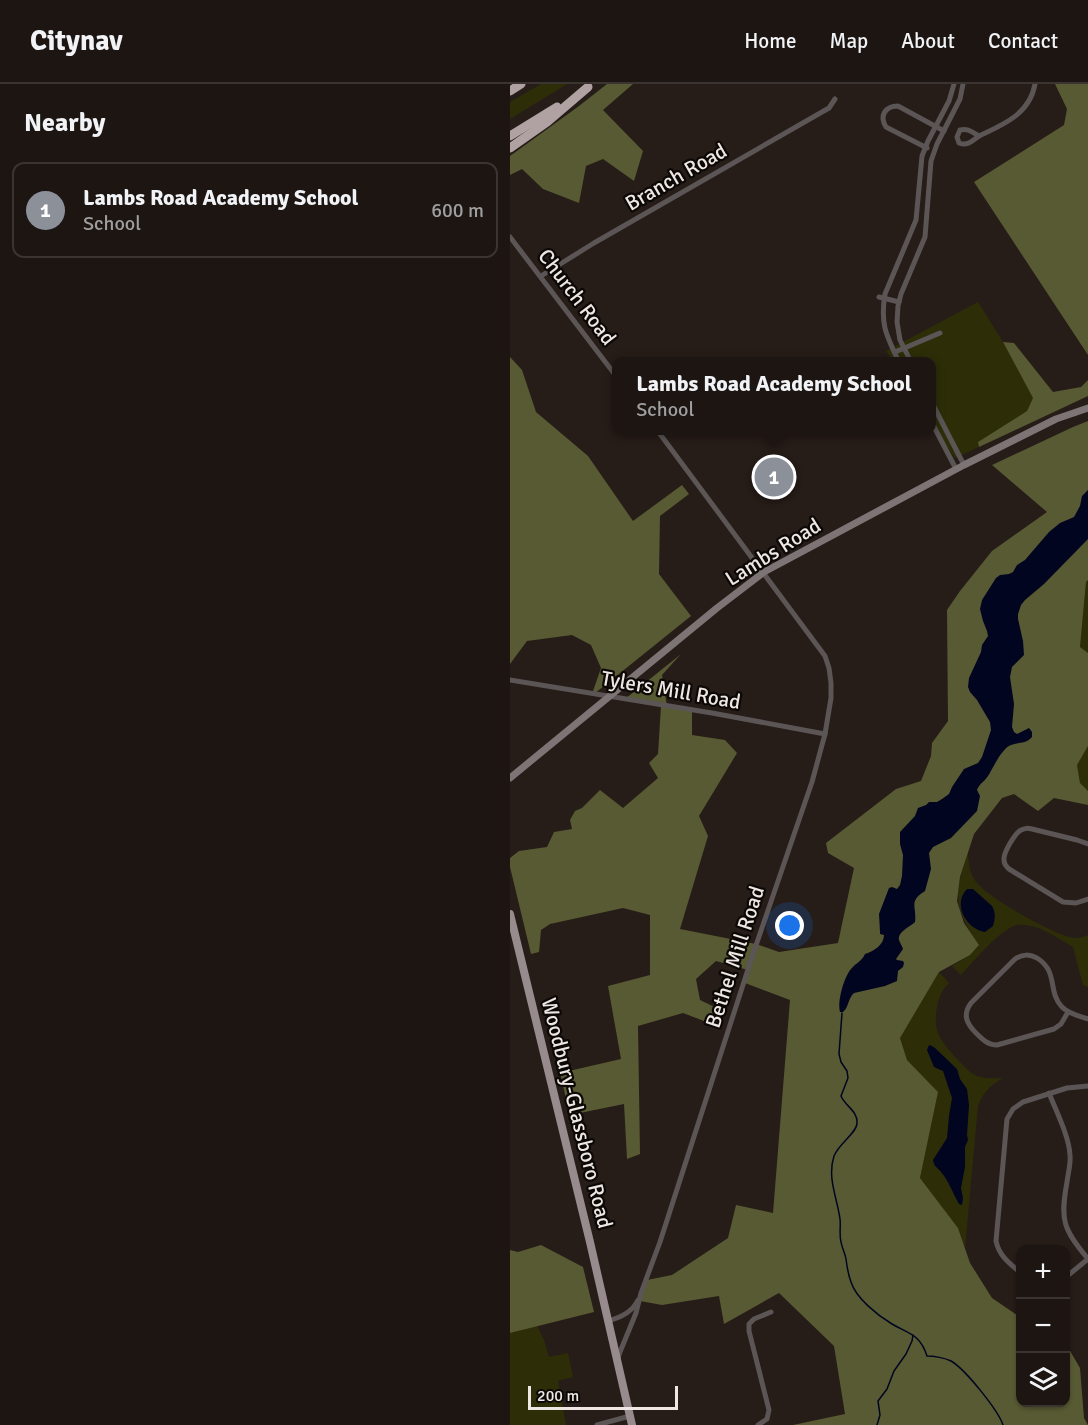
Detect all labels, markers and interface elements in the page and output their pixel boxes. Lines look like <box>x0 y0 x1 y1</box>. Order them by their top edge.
text: Citynav <box>30 24 123 58</box>
text: Home <box>744 28 797 54</box>
text: Map <box>830 28 868 54</box>
text: About <box>901 28 955 54</box>
text: Contact <box>988 28 1058 54</box>
text: Nearby <box>24 107 105 139</box>
street label: Branch Road <box>621 137 731 217</box>
text: Lambs Road Academy School <box>83 184 358 211</box>
text: 1 <box>40 198 51 223</box>
text: 600 m <box>431 198 484 223</box>
text: School <box>83 211 141 236</box>
street label: Church Road <box>532 244 622 350</box>
popup <box>612 357 936 435</box>
text: Lambs Road Academy School <box>636 370 912 397</box>
text: School <box>636 397 694 422</box>
pin: 1 <box>754 454 794 500</box>
street label: Lambs Road <box>720 512 826 592</box>
street label: Tylers Mill Road <box>599 665 743 715</box>
street label: Bethel Mill Road <box>700 883 770 1031</box>
your location <box>775 911 804 940</box>
street label: Woodbury-Glassboro Road <box>536 995 618 1231</box>
map controls <box>1016 1245 1070 1407</box>
button: + <box>1016 1245 1070 1299</box>
button: − <box>1016 1299 1070 1353</box>
button: layers <box>1016 1353 1070 1407</box>
scale bar <box>528 1383 678 1410</box>
text: 200 m <box>537 1386 579 1406</box>

